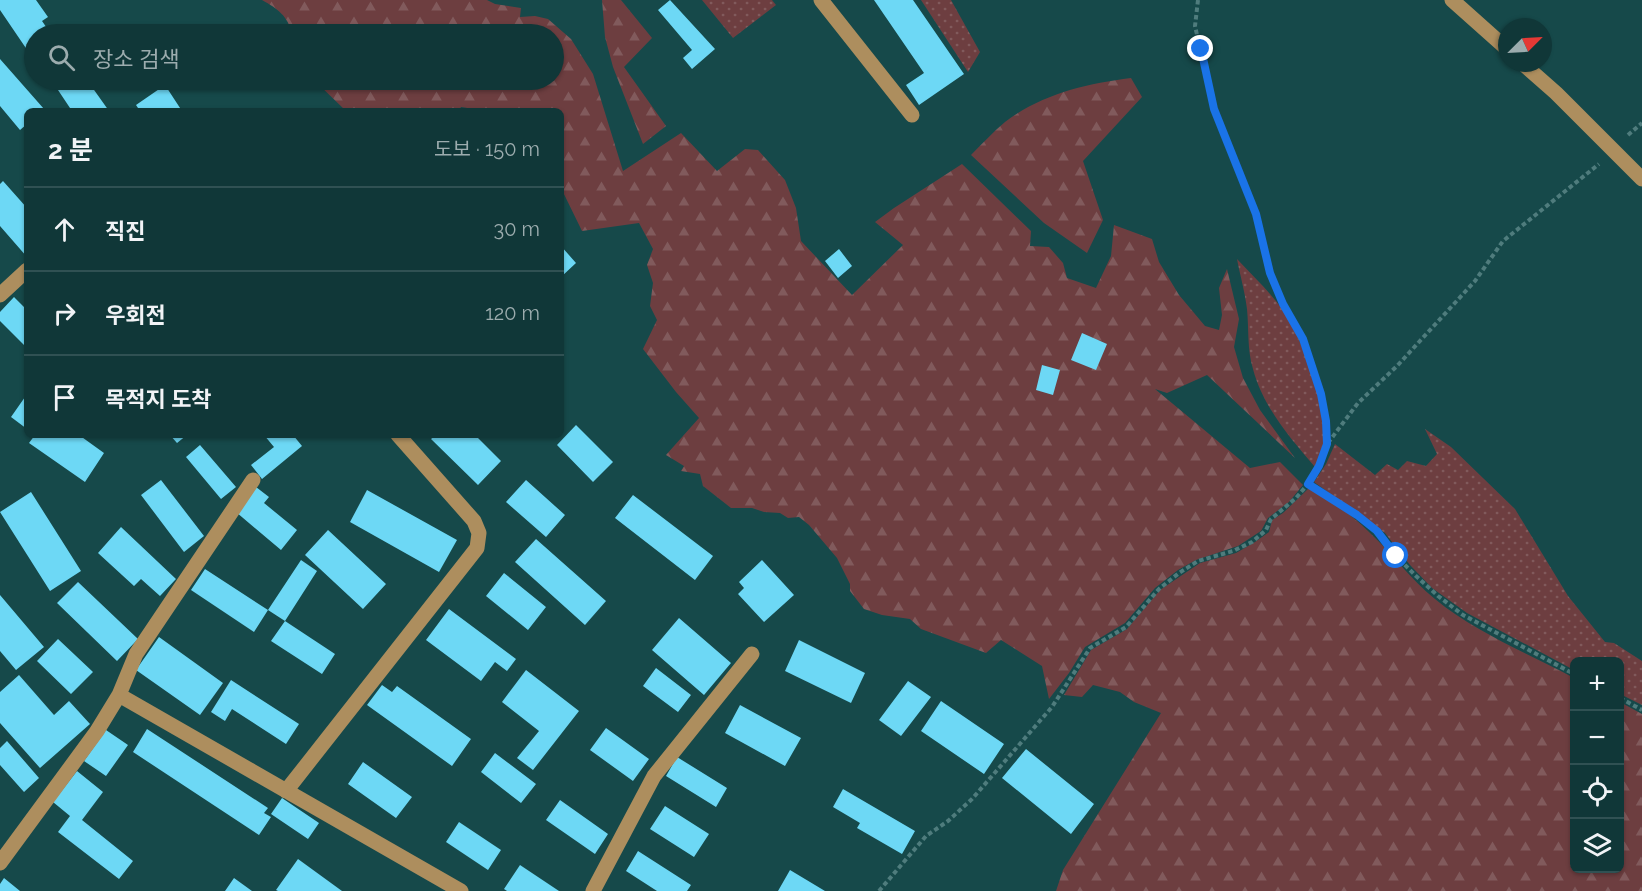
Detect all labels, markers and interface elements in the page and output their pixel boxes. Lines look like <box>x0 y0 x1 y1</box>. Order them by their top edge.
north arrow <box>1498 18 1552 72</box>
search box <box>24 24 564 90</box>
route end <box>1187 35 1213 61</box>
icon: search <box>45 41 78 74</box>
text: 장소 검색 <box>93 46 180 72</box>
text: 2 분 <box>48 135 93 165</box>
text: 도보 · 150 m <box>434 137 540 161</box>
icon: ahead <box>48 213 81 246</box>
text: 30 m <box>494 217 540 241</box>
text: 직진 <box>105 218 145 244</box>
icon: right <box>48 297 81 330</box>
text: 120 m <box>485 301 540 325</box>
text: 우회전 <box>105 302 166 328</box>
icon: arrive <box>48 381 81 414</box>
text: 목적지 도착 <box>105 386 211 412</box>
route start <box>1382 542 1408 568</box>
map controls <box>1570 657 1624 873</box>
button: + <box>1570 657 1624 711</box>
button: − <box>1570 711 1624 765</box>
button: locate <box>1570 765 1624 819</box>
button: layers <box>1570 819 1624 873</box>

